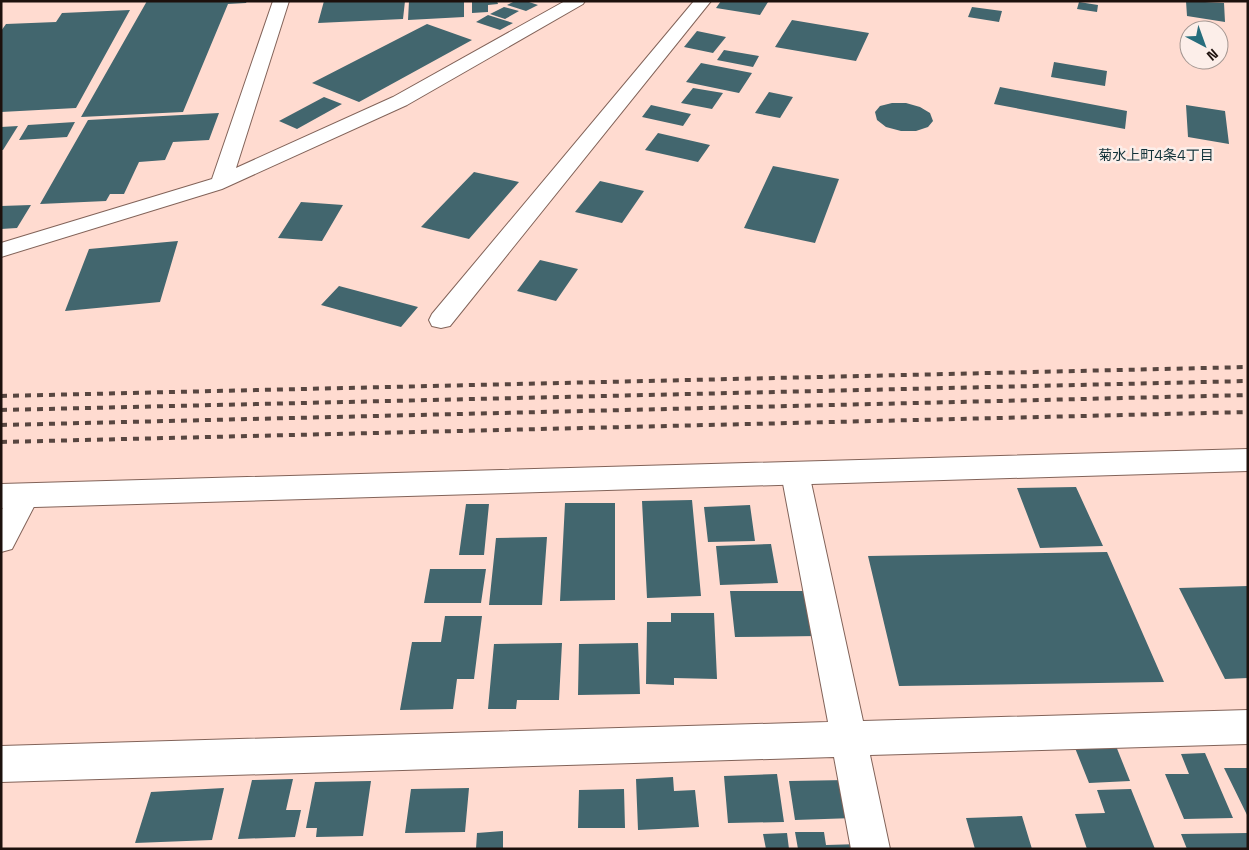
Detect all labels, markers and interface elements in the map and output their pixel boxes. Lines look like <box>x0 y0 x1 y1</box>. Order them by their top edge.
north arrow <box>1179 20 1229 70</box>
text: N <box>1203 45 1222 65</box>
district label: 菊水上町4条4丁目 <box>1098 146 1214 164</box>

